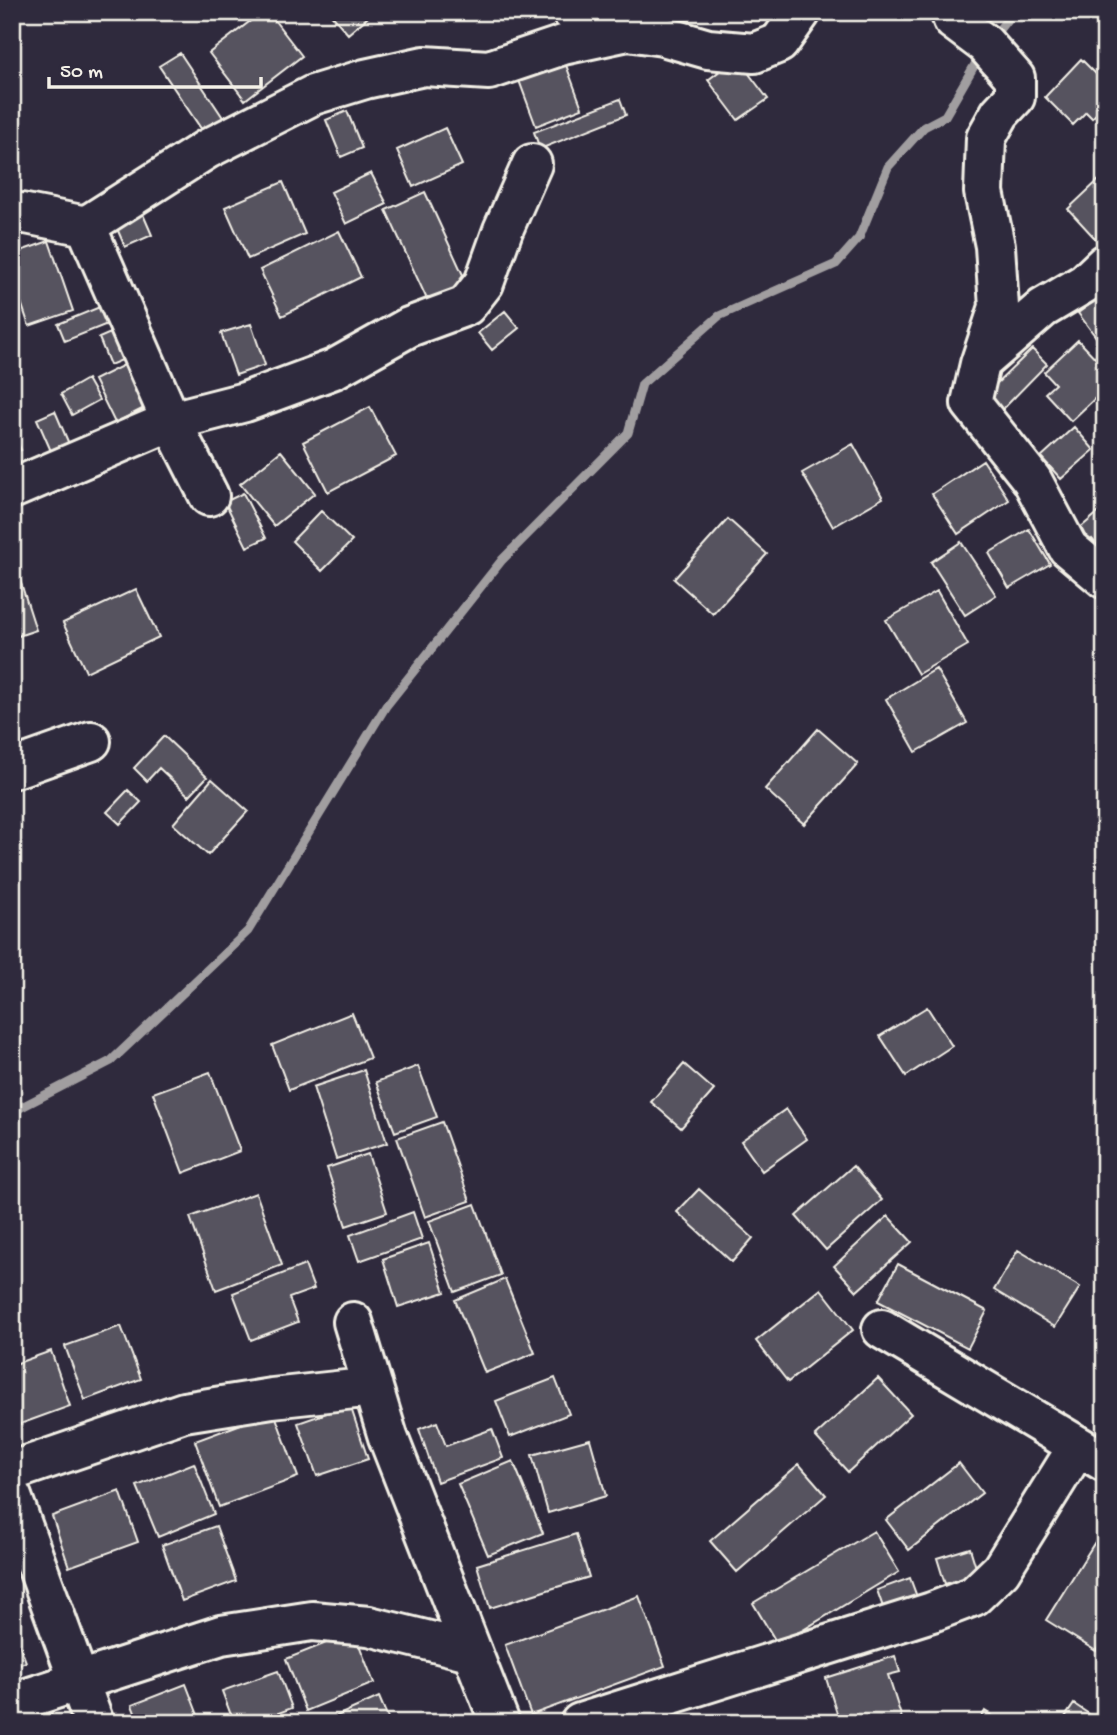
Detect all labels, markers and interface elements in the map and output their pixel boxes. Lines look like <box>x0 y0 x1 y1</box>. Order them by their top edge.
scale bar <box>49 46 261 90</box>
text: 50 m <box>60 61 103 86</box>

